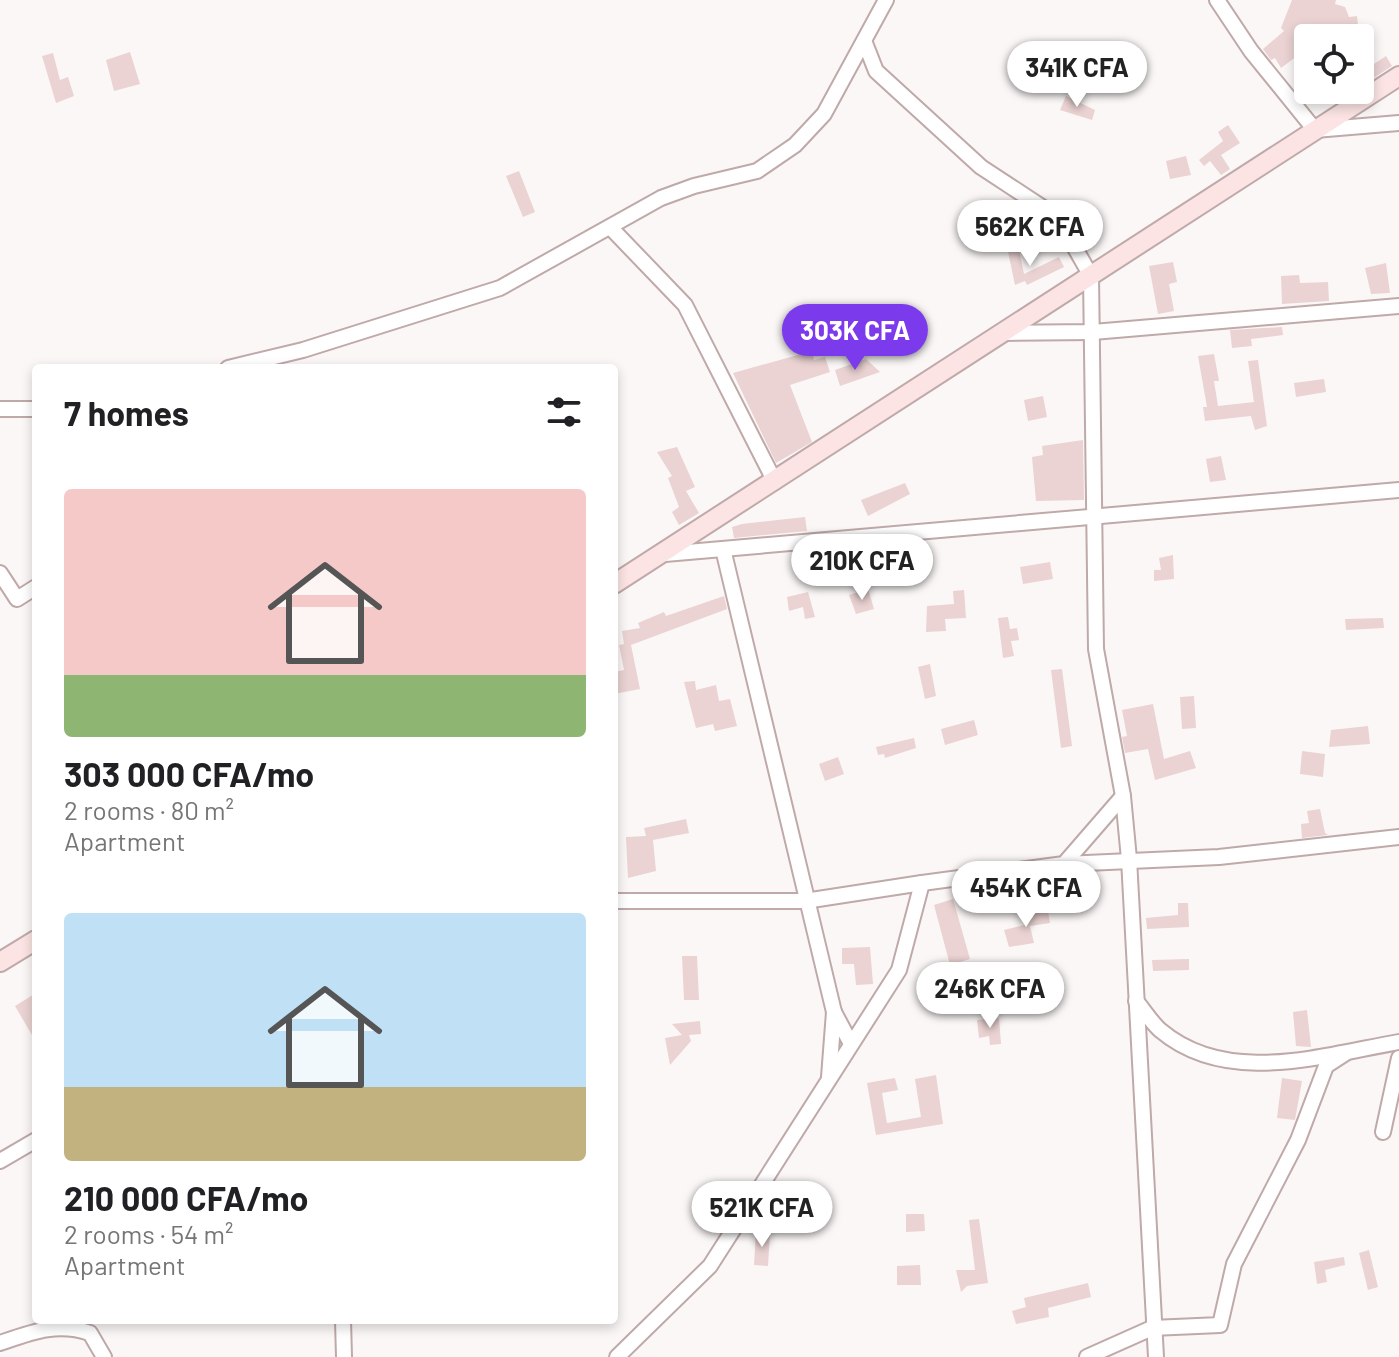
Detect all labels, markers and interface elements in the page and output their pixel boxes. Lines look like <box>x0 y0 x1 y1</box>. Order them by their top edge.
map controls <box>1294 24 1374 104</box>
button: locate <box>1294 24 1374 104</box>
pin: 341K CFA <box>994 41 1160 109</box>
text: 341K CFA <box>1025 51 1129 82</box>
pin: 562K CFA <box>947 200 1113 268</box>
text: 562K CFA <box>975 210 1085 241</box>
pin: 303K CFA <box>772 304 938 372</box>
text: 303K CFA <box>800 314 910 345</box>
icon: filters <box>542 390 586 434</box>
text: 7 homes <box>64 392 189 433</box>
pin: 210K CFA <box>779 534 945 602</box>
icon: home <box>253 541 397 685</box>
text: 210K CFA <box>809 544 915 575</box>
text: 303 000 CFA/mo <box>64 753 314 794</box>
text: 2 rooms · 80 m² <box>64 794 234 825</box>
text: Apartment <box>64 825 185 856</box>
pin: 454K CFA <box>943 861 1109 929</box>
text: 454K CFA <box>970 871 1082 902</box>
pin: 246K CFA <box>907 962 1073 1030</box>
icon: home <box>253 965 397 1109</box>
text: 246K CFA <box>934 972 1046 1003</box>
text: 210 000 CFA/mo <box>64 1177 308 1218</box>
pin: 521K CFA <box>679 1181 845 1249</box>
text: 521K CFA <box>710 1191 814 1222</box>
text: 2 rooms · 54 m² <box>64 1218 234 1249</box>
text: Apartment <box>64 1249 185 1280</box>

